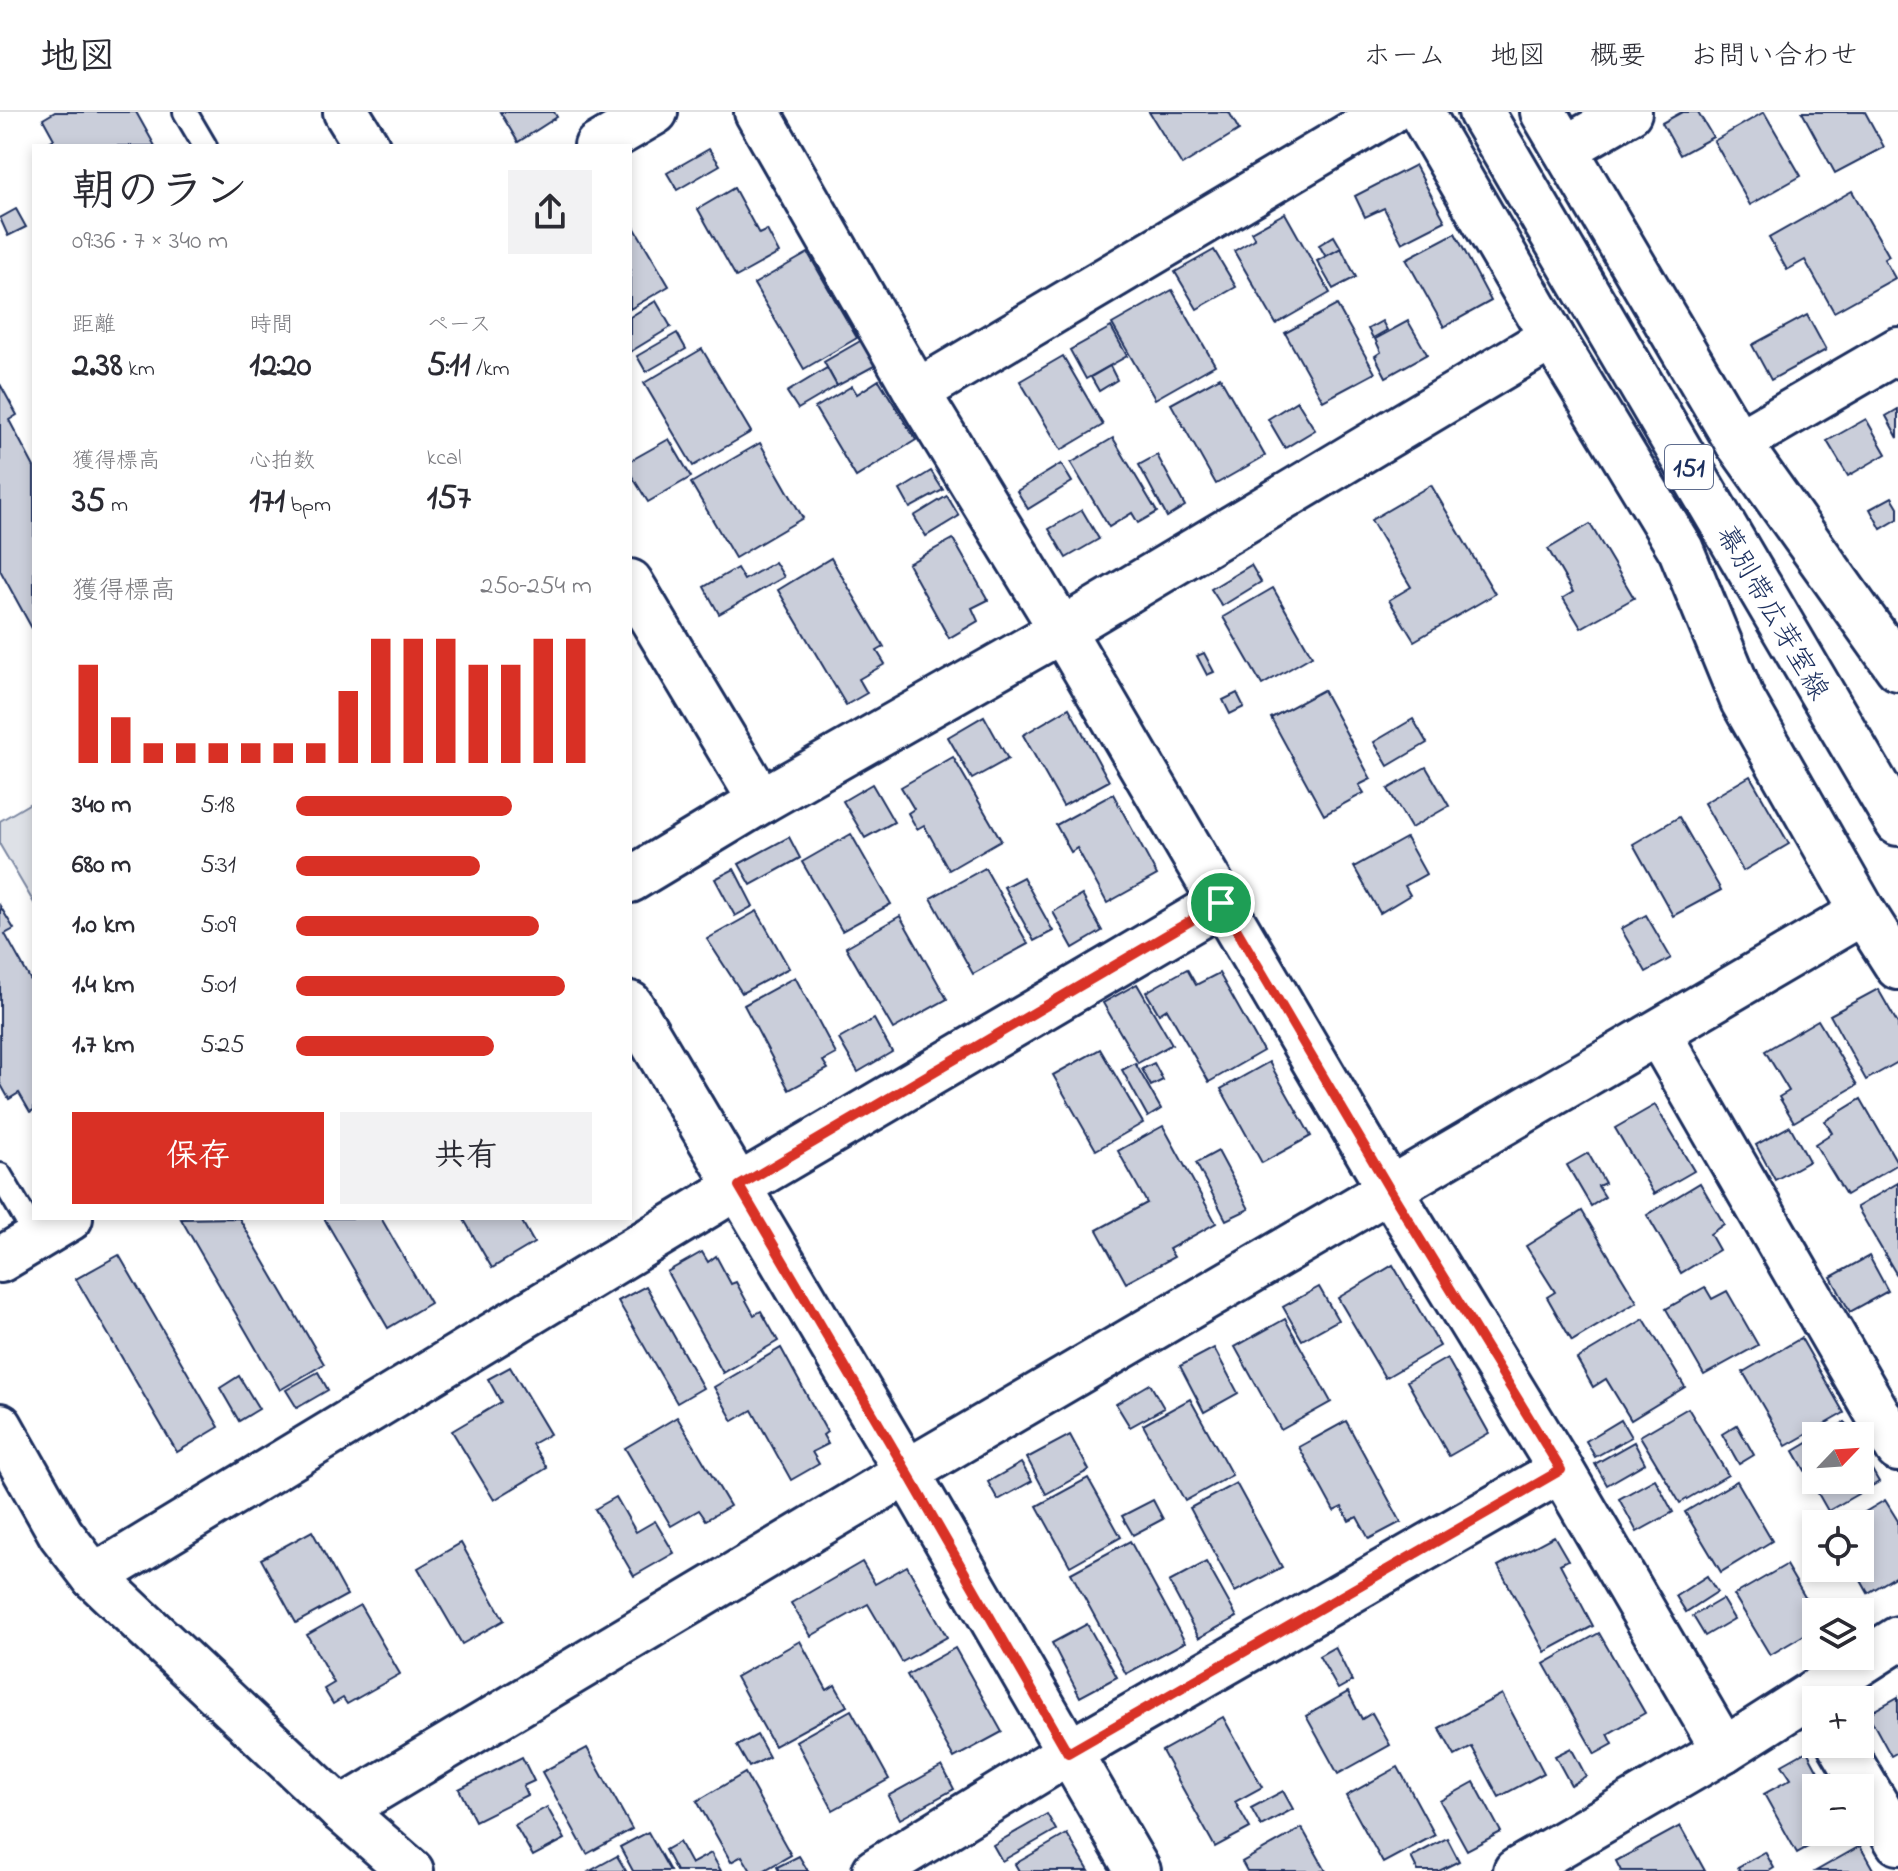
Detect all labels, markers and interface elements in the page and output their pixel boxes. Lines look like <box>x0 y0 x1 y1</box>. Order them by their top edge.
text: 地図 <box>40 31 116 87</box>
text: ホーム <box>1363 37 1446 78</box>
text: 地図 <box>1490 37 1546 78</box>
text: 概要 <box>1590 37 1646 78</box>
text: お問い合わせ <box>1690 37 1858 78</box>
text: 朝のラン <box>72 161 248 225</box>
button: share <box>508 170 592 254</box>
text: 09:36 · 7 × 340 m <box>72 223 228 261</box>
text: 距離 <box>72 310 116 342</box>
text: 時間 <box>249 310 293 342</box>
text: ペース <box>427 310 491 342</box>
text: 2.38 <box>72 342 123 392</box>
text: 12:20 <box>249 342 312 392</box>
text: 5:11 <box>427 342 471 392</box>
text: km <box>123 354 155 386</box>
text: /km <box>471 354 510 386</box>
text: kcal <box>427 443 462 475</box>
road number: 151 <box>1665 445 1713 489</box>
text: 獲得標高 <box>72 446 160 478</box>
text: 心拍数 <box>249 446 315 478</box>
text: 157 <box>427 475 471 525</box>
text: 35 <box>72 478 106 528</box>
text: 171 <box>249 478 285 528</box>
text: m <box>106 490 128 522</box>
text: bpm <box>285 490 331 522</box>
street label: 幕別帯広芽室線 <box>1704 519 1838 709</box>
text: 250–254 m <box>480 568 592 606</box>
text: 獲得標高 <box>72 573 176 611</box>
text: 340 m <box>72 787 131 825</box>
text: 5:18 <box>200 787 235 825</box>
text: 680 m <box>72 847 131 885</box>
text: 5:31 <box>200 847 236 885</box>
pin <box>1187 869 1255 937</box>
icon: arrive <box>1199 881 1243 925</box>
text: 1.0 km <box>72 907 135 945</box>
text: 5:09 <box>200 907 236 945</box>
text: 1.4 km <box>72 967 134 1005</box>
text: 5:01 <box>200 967 237 1005</box>
text: 1.7 km <box>72 1027 134 1065</box>
text: 5:25 <box>200 1027 245 1065</box>
button: 保存 <box>72 1112 324 1204</box>
button: 共有 <box>340 1112 592 1204</box>
north arrow <box>1802 1422 1874 1494</box>
map controls <box>1802 1422 1874 1846</box>
button: locate <box>1802 1510 1874 1582</box>
button: layers <box>1802 1598 1874 1670</box>
button: + <box>1802 1686 1874 1758</box>
button: − <box>1802 1774 1874 1846</box>

